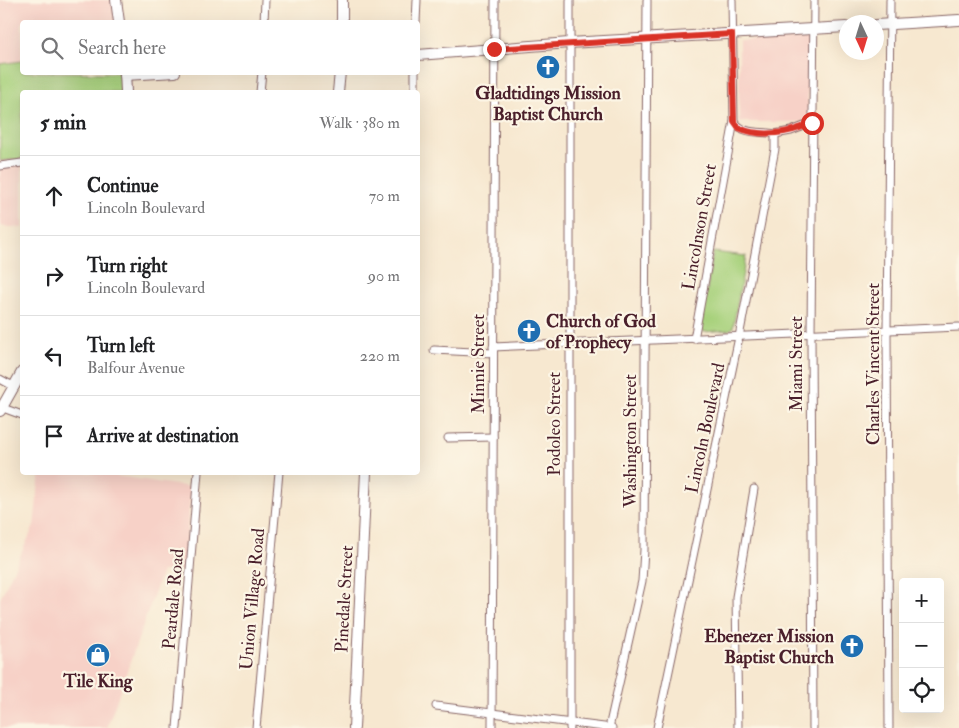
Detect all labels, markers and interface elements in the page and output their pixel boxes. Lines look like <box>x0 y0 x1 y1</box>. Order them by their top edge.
north arrow <box>839 15 884 60</box>
search box <box>20 20 420 75</box>
icon: search <box>38 34 66 62</box>
text: Search here <box>78 36 166 60</box>
route end <box>483 38 506 61</box>
church icon: Gladtidings Mission Baptist Church <box>535 54 561 80</box>
place label: Gladtidings Mission Baptist Church <box>475 82 621 126</box>
text: 5 min <box>40 109 86 136</box>
route start <box>801 112 824 135</box>
text: Walk · 380 m <box>319 113 400 133</box>
street label: Lincolnson Street <box>677 162 722 292</box>
text: Continue <box>87 174 158 198</box>
icon: ahead <box>40 182 68 210</box>
text: 70 m <box>369 186 400 206</box>
text: Lincoln Boulevard <box>87 198 205 218</box>
text: Turn right <box>87 254 167 278</box>
icon: right <box>40 262 68 290</box>
text: 90 m <box>368 266 400 286</box>
text: Lincoln Boulevard <box>87 278 205 298</box>
street label: Charles Vincent Street <box>862 283 885 445</box>
place label: Church of God of Prophecy <box>546 310 656 354</box>
street label: Minnie Street <box>467 314 490 414</box>
street label: Miami Street <box>785 316 808 412</box>
church icon: Church of God of Prophecy <box>516 318 542 344</box>
text: Turn left <box>87 334 155 358</box>
icon: left <box>40 342 68 370</box>
text: 220 m <box>360 346 400 366</box>
text: Balfour Avenue <box>87 358 185 378</box>
street label: Lincoln Boulevard <box>680 361 731 495</box>
street label: Podoleo Street <box>543 372 566 476</box>
street label: Washington Street <box>619 374 642 509</box>
icon: arrive <box>40 422 68 450</box>
text: Arrive at destination <box>87 424 239 448</box>
street label: Union Village Road <box>235 527 270 671</box>
street label: Pinedale Street <box>330 545 359 653</box>
street label: Peardale Road <box>158 547 189 651</box>
map controls <box>899 578 944 713</box>
button: + <box>899 578 944 623</box>
button: − <box>899 623 944 668</box>
place label: Ebenezer Mission Baptist Church <box>704 625 835 669</box>
church icon: Ebenezer Mission Baptist Church <box>839 633 865 659</box>
shop icon: Tile King <box>85 642 111 668</box>
button: locate <box>899 668 944 713</box>
place label: Tile King <box>62 670 134 693</box>

